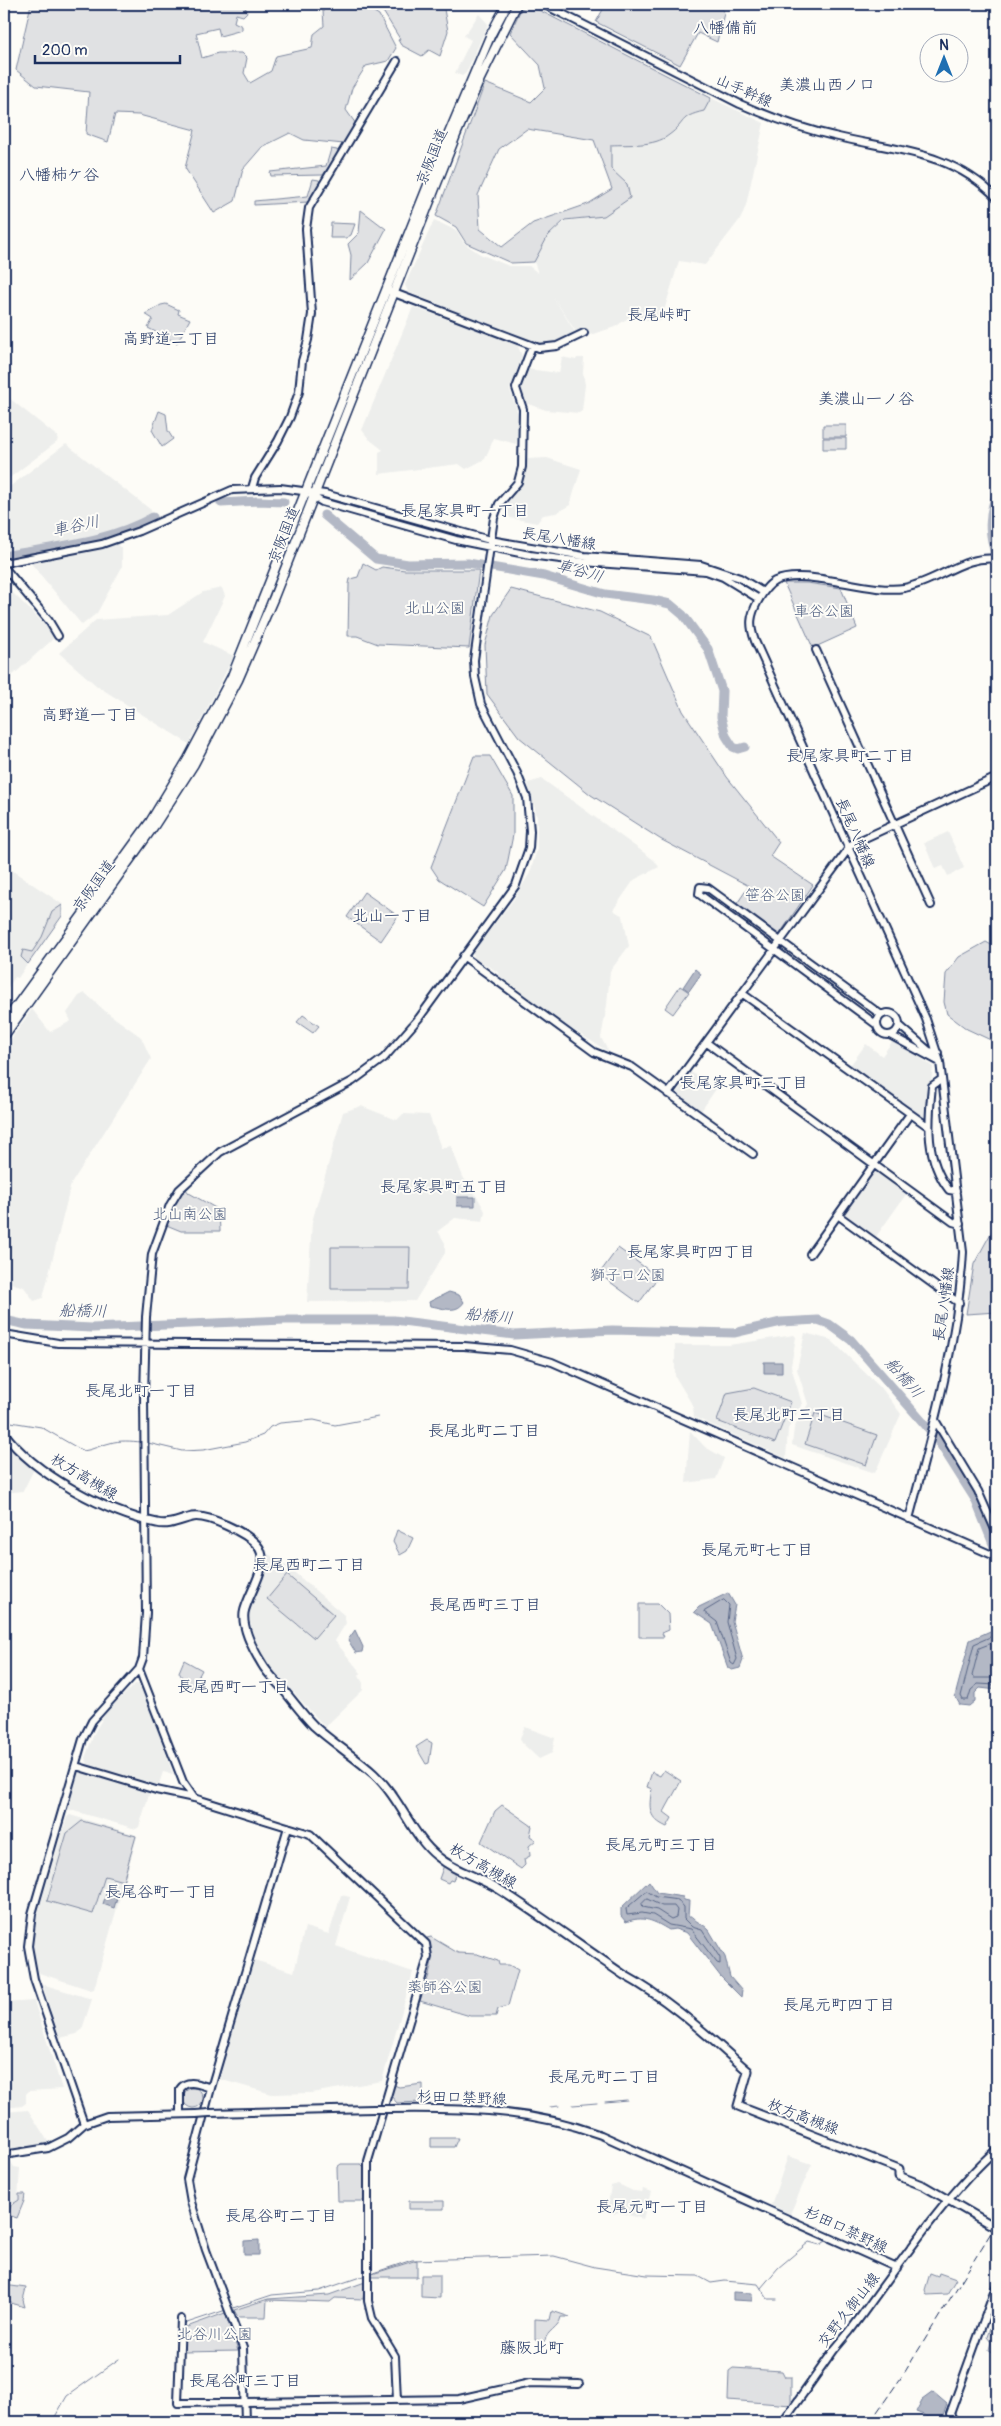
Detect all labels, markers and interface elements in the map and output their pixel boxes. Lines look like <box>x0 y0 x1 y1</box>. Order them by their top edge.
district label: 八幡備前 <box>693 18 757 38</box>
scale bar <box>35 32 180 64</box>
north arrow <box>918 32 968 82</box>
text: N <box>939 37 949 54</box>
text: 200 m <box>42 41 87 60</box>
street label: 山手幹線 <box>713 70 775 112</box>
district label: 美濃山西ノ口 <box>779 75 875 95</box>
street label: 京阪国道 <box>412 126 452 188</box>
district label: 八幡柿ケ谷 <box>19 165 99 185</box>
district label: 長尾峠町 <box>627 305 691 325</box>
district label: 高野道二丁目 <box>123 329 219 349</box>
district label: 美濃山一ノ谷 <box>818 389 914 409</box>
district label: 長尾家具町一丁目 <box>401 501 529 521</box>
street label: 京阪国道 <box>264 504 304 566</box>
water label: 車谷川 <box>50 511 102 541</box>
street label: 長尾八幡線 <box>520 524 598 554</box>
water label: 車谷川 <box>554 555 606 587</box>
park label: 北山公園 <box>405 599 465 618</box>
park label: 車谷公園 <box>794 602 854 621</box>
district label: 高野道一丁目 <box>42 705 138 725</box>
district label: 長尾家具町二丁目 <box>786 746 914 766</box>
street label: 長尾八幡線 <box>831 795 879 871</box>
street label: 京阪国道 <box>69 856 119 916</box>
park label: 笹谷公園 <box>745 886 805 905</box>
district label: 北山一丁目 <box>352 906 432 926</box>
district label: 長尾家具町三丁目 <box>680 1073 808 1093</box>
district label: 長尾家具町五丁目 <box>380 1177 508 1197</box>
park label: 北山南公園 <box>152 1205 228 1224</box>
district label: 長尾家具町四丁目 <box>627 1242 755 1262</box>
park label: 獅子口公園 <box>590 1266 666 1285</box>
street label: 長尾八幡線 <box>929 1266 959 1342</box>
water label: 船橋川 <box>59 1301 107 1321</box>
water label: 船橋川 <box>464 1304 514 1328</box>
water label: 船橋川 <box>881 1353 927 1403</box>
district label: 長尾北町一丁目 <box>85 1381 197 1401</box>
district label: 長尾北町三丁目 <box>733 1405 845 1425</box>
district label: 長尾北町二丁目 <box>428 1421 540 1441</box>
street label: 枚方高槻線 <box>47 1450 121 1504</box>
district label: 長尾元町七丁目 <box>701 1540 813 1560</box>
district label: 長尾西町二丁目 <box>253 1555 365 1575</box>
district label: 長尾西町三丁目 <box>429 1595 541 1615</box>
district label: 長尾西町一丁目 <box>177 1677 289 1697</box>
district label: 長尾元町三丁目 <box>605 1835 717 1855</box>
street label: 枚方高槻線 <box>446 1839 520 1893</box>
district label: 長尾谷町一丁目 <box>105 1882 217 1902</box>
park label: 薬師谷公園 <box>407 1978 483 1997</box>
district label: 長尾元町四丁目 <box>783 1995 895 2015</box>
district label: 長尾元町二丁目 <box>548 2067 660 2087</box>
street label: 杉田口禁野線 <box>417 2087 507 2109</box>
street label: 枚方高槻線 <box>765 2095 841 2139</box>
district label: 長尾元町一丁目 <box>596 2197 708 2217</box>
street label: 杉田口禁野線 <box>801 2202 891 2258</box>
district label: 長尾谷町二丁目 <box>225 2206 337 2226</box>
street label: 交野久御山線 <box>814 2269 884 2351</box>
park label: 北谷川公園 <box>177 2325 253 2344</box>
district label: 藤阪北町 <box>500 2338 564 2358</box>
district label: 長尾谷町三丁目 <box>189 2371 301 2391</box>

